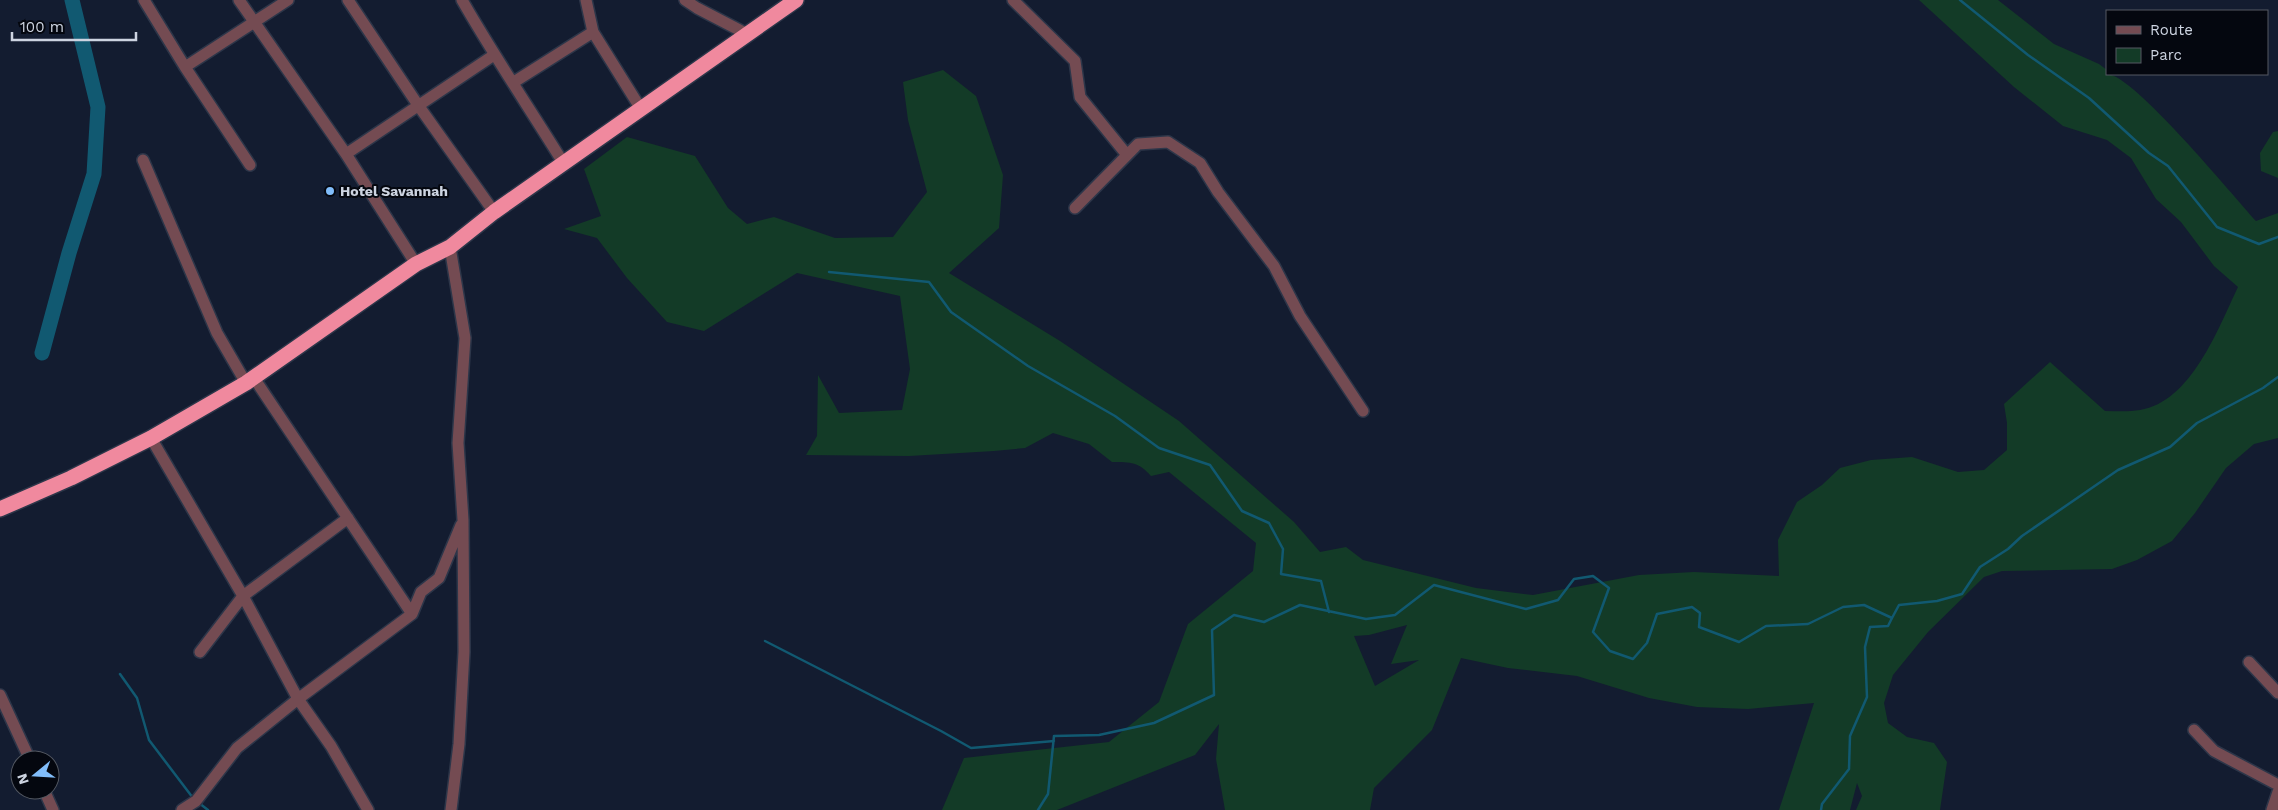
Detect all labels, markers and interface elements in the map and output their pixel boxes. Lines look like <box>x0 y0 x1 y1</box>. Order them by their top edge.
scale bar <box>12 10 136 42</box>
legend <box>2106 10 2268 75</box>
text: 100 m <box>20 18 64 36</box>
text: Route <box>2150 21 2193 39</box>
text: Parc <box>2150 46 2182 64</box>
place label: Hotel Savannah <box>340 183 448 199</box>
marker: Hotel Savannah <box>324 185 336 197</box>
north arrow <box>10 750 60 800</box>
text: N <box>13 772 32 786</box>

